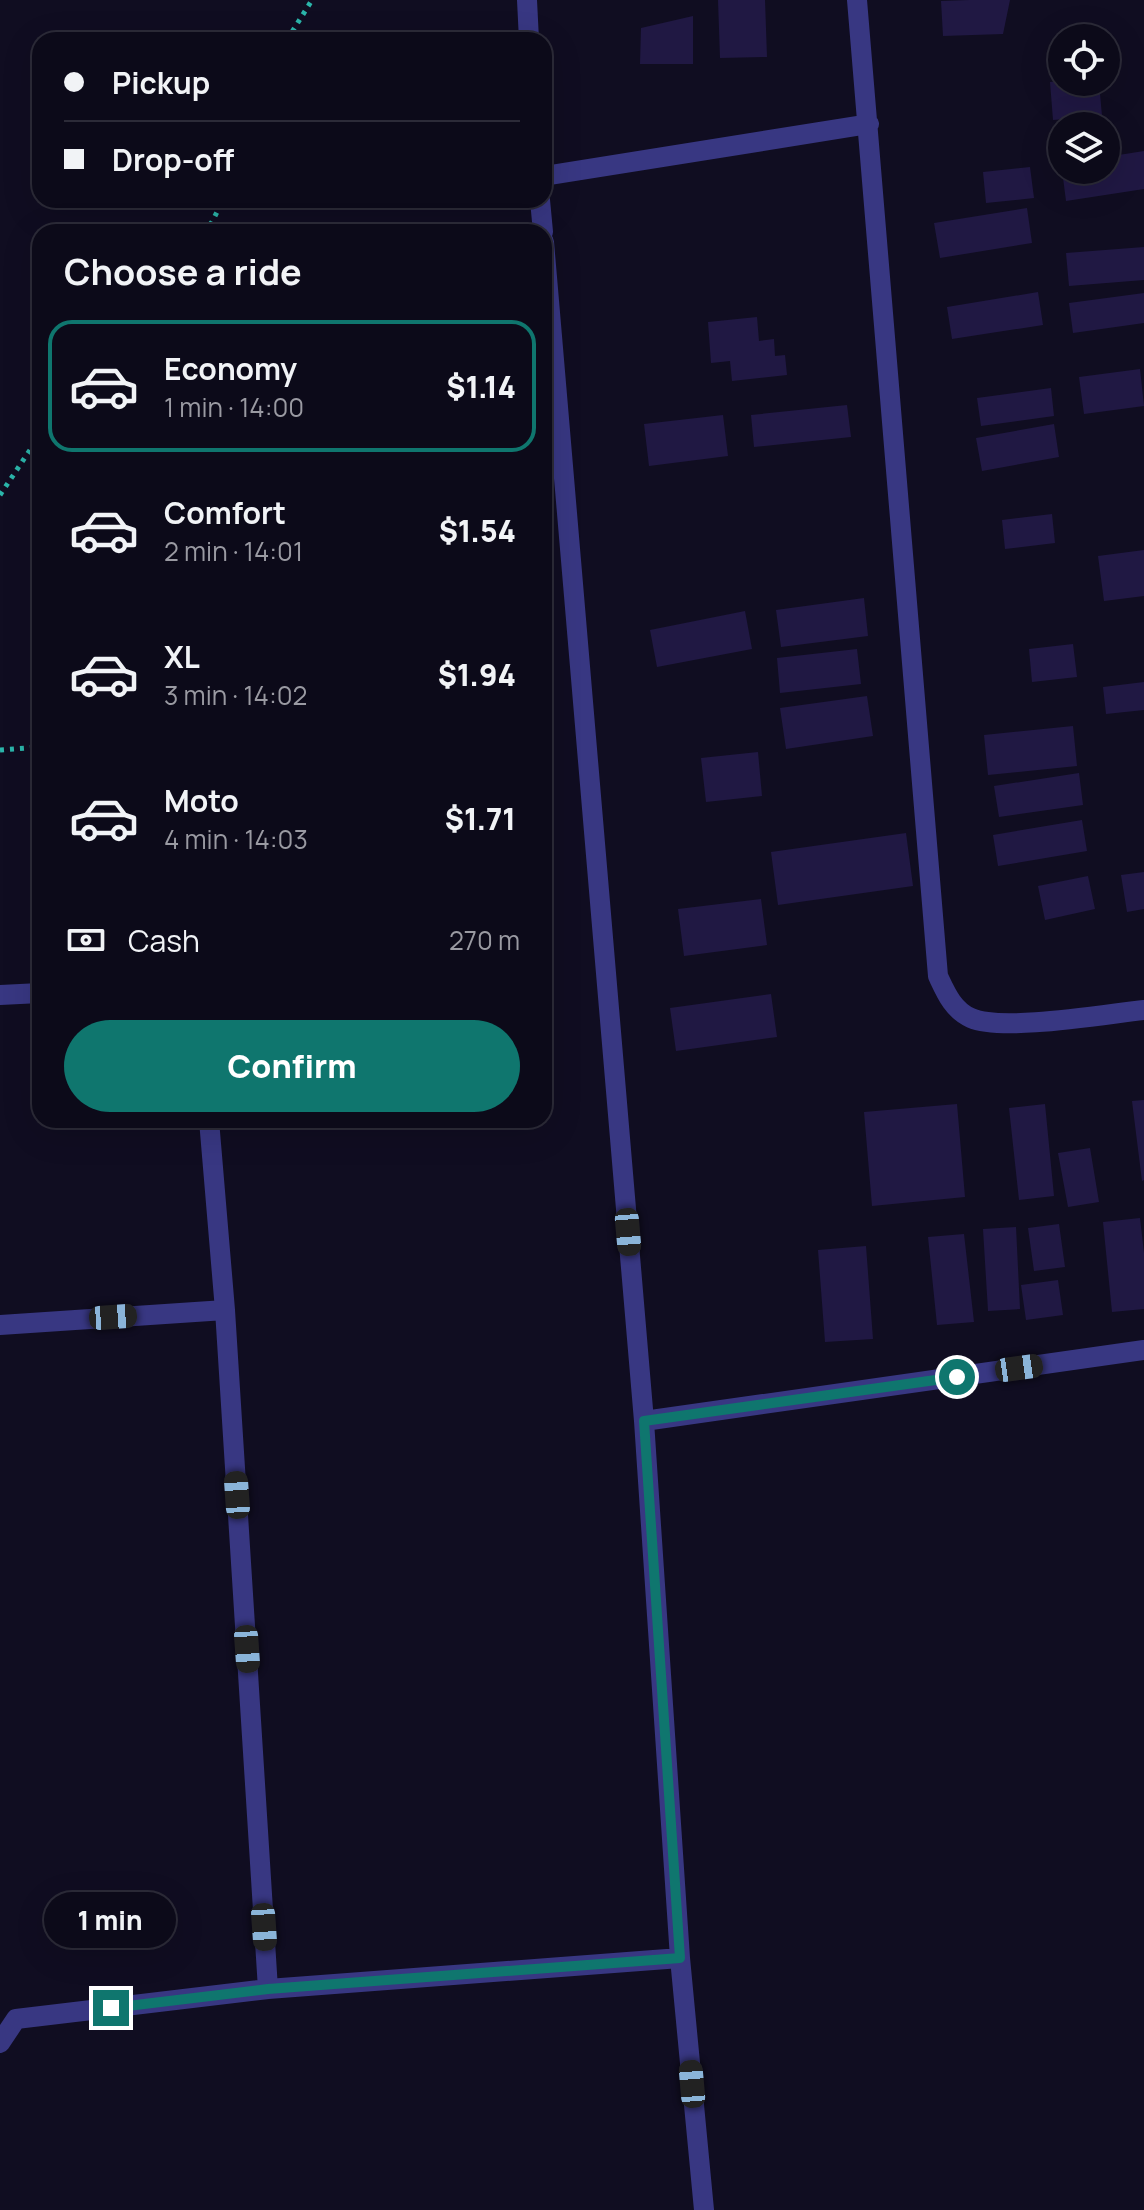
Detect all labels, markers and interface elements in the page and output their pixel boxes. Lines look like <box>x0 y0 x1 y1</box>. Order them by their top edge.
map controls <box>1048 24 1120 184</box>
button: locate <box>1048 24 1120 96</box>
text: Pickup <box>112 62 210 103</box>
button: layers <box>1048 112 1120 184</box>
text: Drop-off <box>112 139 234 180</box>
text: Choose a ride <box>64 247 302 296</box>
text: Economy <box>164 348 297 389</box>
icon: car <box>68 350 140 422</box>
text: $1.14 <box>446 366 516 407</box>
text: 1 min · 14:00 <box>164 389 304 425</box>
text: Comfort <box>164 492 286 533</box>
icon: car <box>68 494 140 566</box>
text: $1.54 <box>439 510 516 551</box>
text: 2 min · 14:01 <box>164 533 303 569</box>
text: XL <box>164 636 200 677</box>
icon: car <box>68 638 140 710</box>
text: $1.94 <box>438 654 516 695</box>
text: 3 min · 14:02 <box>164 677 307 713</box>
text: Moto <box>164 780 239 821</box>
icon: car <box>68 782 140 854</box>
text: $1.71 <box>445 798 516 839</box>
text: 4 min · 14:03 <box>164 821 308 857</box>
icon: cash <box>64 918 108 962</box>
text: Cash <box>128 920 200 961</box>
text: 270 m <box>449 922 520 958</box>
button: Confirm <box>64 1020 520 1112</box>
car <box>614 1207 642 1257</box>
car <box>88 1303 138 1331</box>
car <box>994 1353 1044 1383</box>
route start <box>939 1359 975 1395</box>
car <box>223 1470 251 1520</box>
car <box>233 1624 261 1674</box>
callout: 1 min <box>45 1892 177 1948</box>
text: 1 min <box>77 1902 143 1938</box>
car <box>250 1902 278 1952</box>
route end <box>93 1990 129 2026</box>
car <box>678 2059 706 2109</box>

